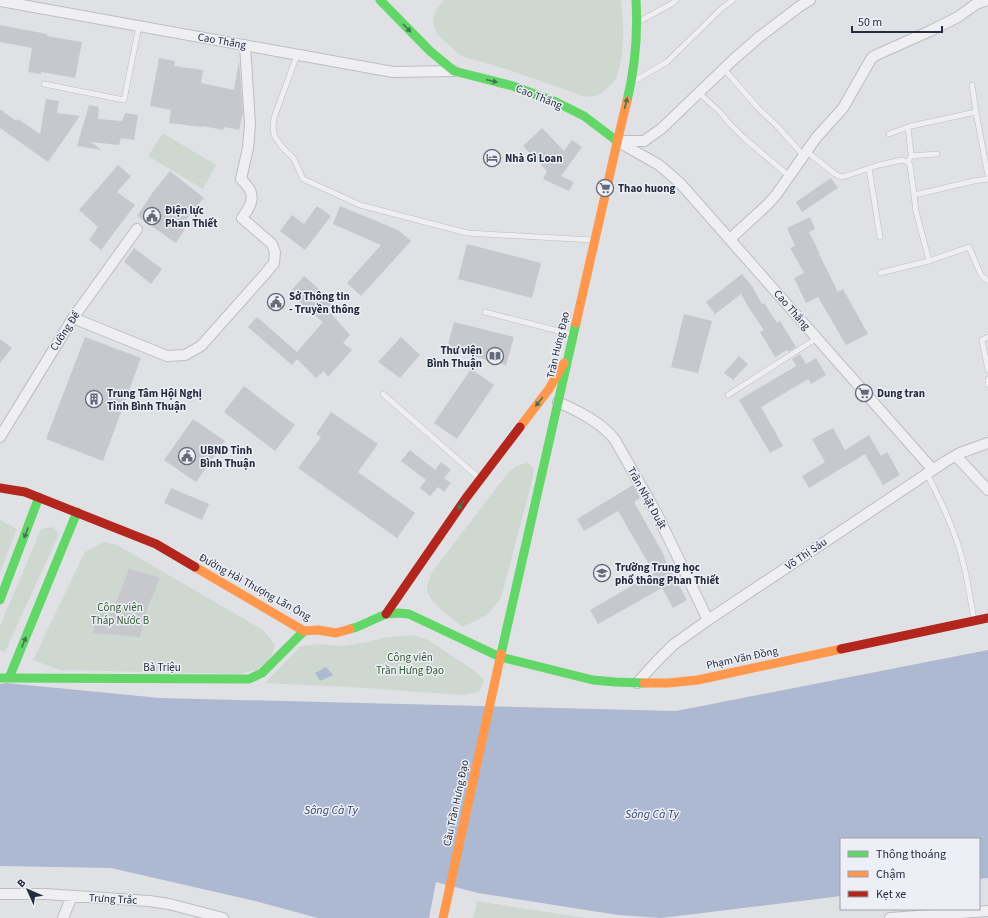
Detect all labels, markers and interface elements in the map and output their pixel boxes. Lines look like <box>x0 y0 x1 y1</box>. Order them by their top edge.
scale bar <box>852 8 942 34</box>
text: 50 m <box>858 14 882 31</box>
one-way arrow <box>402 23 412 33</box>
street label: Cao Thắng <box>197 29 248 53</box>
one-way arrow <box>486 78 498 84</box>
street label: Cao Thắng <box>513 81 565 113</box>
one-way arrow <box>623 97 629 109</box>
hotel icon: Nhà Gì Loan <box>482 148 502 168</box>
place label: Nhà Gì Loan <box>505 151 562 166</box>
supermarket icon: Thao huong <box>595 178 615 198</box>
place label: Thao huong <box>618 181 675 196</box>
place label: Điện lực Phan Thiết <box>165 203 218 231</box>
public building icon: Điện lực Phan Thiết <box>142 206 162 226</box>
street label: Cao Thắng <box>770 287 814 334</box>
place label: Sở Thông tin - Truyền thông <box>289 289 360 317</box>
public building icon: Sở Thông tin - Truyền thông <box>266 292 286 312</box>
street label: Cường Để <box>47 308 84 354</box>
street label: Trần Hưng Đạo <box>543 310 573 380</box>
place label: Thư viện Bình Thuận <box>427 343 482 371</box>
library icon: Thư viện Bình Thuận <box>485 346 505 366</box>
supermarket icon: Dung tran <box>854 383 874 403</box>
place label: Trung Tâm Hội Nghị Tỉnh Bình Thuận <box>107 386 202 414</box>
place label: Dung tran <box>877 386 925 401</box>
building icon: Trung Tâm Hội Nghị Tỉnh Bình Thuận <box>84 389 104 409</box>
one-way arrow <box>535 396 544 407</box>
place label: UBND Tỉnh Bình Thuận <box>200 443 255 471</box>
public building icon: UBND Tỉnh Bình Thuận <box>177 446 197 466</box>
street label: Trần Nhật Duật <box>624 464 670 532</box>
one-way arrow <box>457 500 465 511</box>
one-way arrow <box>22 528 28 540</box>
street label: Võ Thị Sáu <box>782 534 830 574</box>
street label: Đường Hải Thượng Lãn Ông <box>196 550 314 624</box>
place label: Trường Trung học phổ thông Phan Thiết <box>615 560 720 588</box>
school or university icon: Trường Trung học phổ thông Phan Thiết <box>592 563 612 583</box>
park label: Công viên Tháp Nước B <box>91 600 150 628</box>
one-way arrow <box>21 637 27 648</box>
street label: Phạm Văn Đồng <box>705 643 780 673</box>
park label: Công viên Trần Hưng Đạo <box>376 650 444 678</box>
street label: Bà Triệu <box>143 660 181 675</box>
street label: Cầu Trần Hưng Đạo <box>440 758 473 848</box>
water label: Sông Cà Ty <box>304 802 359 819</box>
water label: Sông Cà Ty <box>625 806 680 823</box>
legend <box>840 838 980 910</box>
text: Thông thoáng <box>876 846 946 863</box>
text: Chậm <box>876 866 905 883</box>
north arrow <box>8 870 48 910</box>
text: B <box>14 875 29 891</box>
text: Kẹt xe <box>876 886 906 903</box>
street label: Trưng Trắc <box>88 890 138 908</box>

